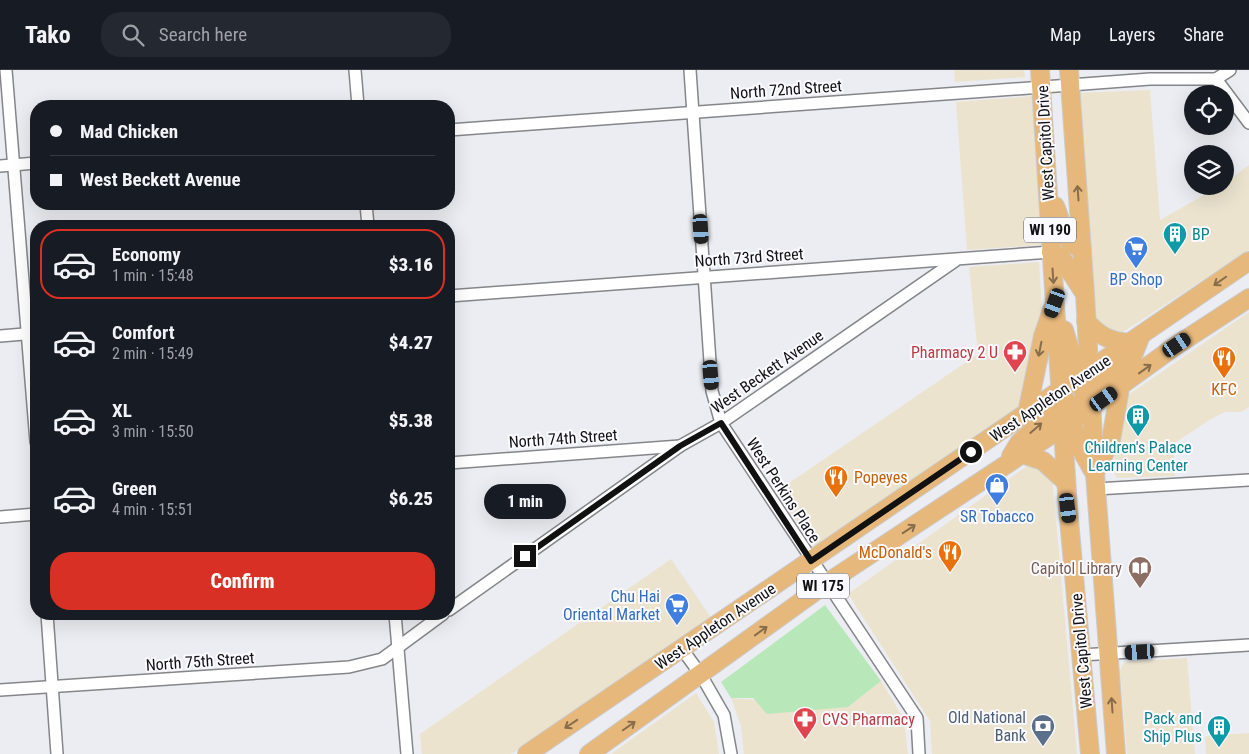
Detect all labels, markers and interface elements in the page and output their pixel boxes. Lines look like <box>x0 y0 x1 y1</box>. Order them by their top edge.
search box <box>101 12 451 57</box>
text: Tako <box>25 21 71 49</box>
icon: search <box>119 21 147 49</box>
text: Search here <box>159 23 247 46</box>
text: Map <box>1050 24 1081 45</box>
text: Layers <box>1109 24 1156 45</box>
text: Share <box>1184 24 1224 45</box>
street label: North 72nd Street <box>730 76 843 103</box>
street label: West Capitol Drive <box>1033 85 1058 201</box>
map controls <box>1184 85 1234 195</box>
button: locate <box>1184 85 1234 135</box>
text: Mad Chicken <box>80 120 178 143</box>
button: layers <box>1184 145 1234 195</box>
text: West Beckett Avenue <box>80 168 241 191</box>
one-way arrow <box>1073 185 1082 201</box>
car <box>692 214 709 244</box>
road number: WI 190 <box>1024 218 1076 242</box>
building icon: BP <box>1162 221 1188 255</box>
place label: BP <box>1192 225 1210 244</box>
supermarket icon: BP Shop <box>1123 235 1149 269</box>
icon: car <box>52 242 97 287</box>
text: Economy <box>112 243 181 266</box>
street label: North 73rd Street <box>694 244 804 271</box>
text: $3.16 <box>389 253 433 276</box>
text: 1 min · 15:48 <box>112 266 194 285</box>
one-way arrow <box>1048 268 1057 284</box>
place label: BP Shop <box>1109 270 1163 289</box>
one-way arrow <box>1214 276 1228 286</box>
car <box>1042 286 1067 320</box>
icon: car <box>52 320 97 365</box>
text: Comfort <box>112 321 175 344</box>
street label: West Beckett Avenue <box>708 326 827 417</box>
car <box>1160 330 1193 360</box>
text: $4.27 <box>389 331 433 354</box>
pharmacy icon: Pharmacy 2 U <box>1002 339 1028 373</box>
one-way arrow <box>1035 341 1045 357</box>
place label: Pharmacy 2 U <box>911 343 998 362</box>
text: 2 min · 15:49 <box>112 344 194 363</box>
restaurant icon: KFC <box>1211 345 1237 379</box>
street label: West Appleton Avenue <box>986 351 1114 446</box>
car <box>702 359 719 391</box>
one-way arrow <box>1138 364 1152 374</box>
place label: KFC <box>1211 380 1237 399</box>
car <box>1087 384 1120 414</box>
icon: car <box>52 398 97 443</box>
text: XL <box>112 399 132 422</box>
building icon: Children's Palace Learning Center <box>1125 403 1151 437</box>
text: $5.38 <box>389 409 433 432</box>
text: 3 min · 15:50 <box>112 422 194 441</box>
one-way arrow <box>1030 422 1043 433</box>
street label: North 74th Street <box>508 425 618 452</box>
street label: West Perkins Place <box>743 434 824 546</box>
place label: Children's Palace Learning Center <box>1084 438 1192 475</box>
route start <box>960 441 982 463</box>
restaurant icon: Popeyes <box>823 464 849 498</box>
place label: Popeyes <box>854 468 907 487</box>
shop icon: SR Tobacco <box>984 472 1010 506</box>
icon: car <box>52 476 97 521</box>
text: Green <box>112 477 157 500</box>
callout: 1 min <box>484 484 566 518</box>
text: $6.25 <box>389 487 433 510</box>
text: 1 min <box>507 492 543 511</box>
car <box>1058 492 1077 524</box>
text: 4 min · 15:51 <box>112 500 194 519</box>
place label: SR Tobacco <box>960 507 1034 526</box>
one-way arrow <box>902 524 916 535</box>
restaurant icon: McDonald's <box>937 539 963 573</box>
place label: McDonald's <box>859 543 932 562</box>
route end <box>514 545 536 567</box>
button: Confirm <box>50 552 435 610</box>
library icon: Capitol Library <box>1127 555 1153 589</box>
place label: Capitol Library <box>1031 559 1122 578</box>
road number: WI 175 <box>797 574 849 598</box>
street label: West Appleton Avenue <box>651 579 779 674</box>
place label: Chu Hai Oriental Market <box>563 587 660 624</box>
supermarket icon: Chu Hai Oriental Market <box>664 592 690 626</box>
street label: West Capitol Drive <box>1067 593 1096 709</box>
one-way arrow <box>754 626 767 637</box>
car <box>1124 644 1155 660</box>
street label: North 75th Street <box>145 648 255 675</box>
one-way arrow <box>1108 698 1117 714</box>
pharmacy icon: CVS Pharmacy <box>792 706 818 740</box>
place label: Old National Bank <box>948 708 1027 745</box>
place label: Pack and Ship Plus <box>1143 709 1202 746</box>
place label: CVS Pharmacy <box>822 710 915 729</box>
bank icon: Old National Bank <box>1030 713 1056 747</box>
building icon: Pack and Ship Plus <box>1206 714 1232 748</box>
one-way arrow <box>564 719 578 729</box>
one-way arrow <box>622 721 636 731</box>

